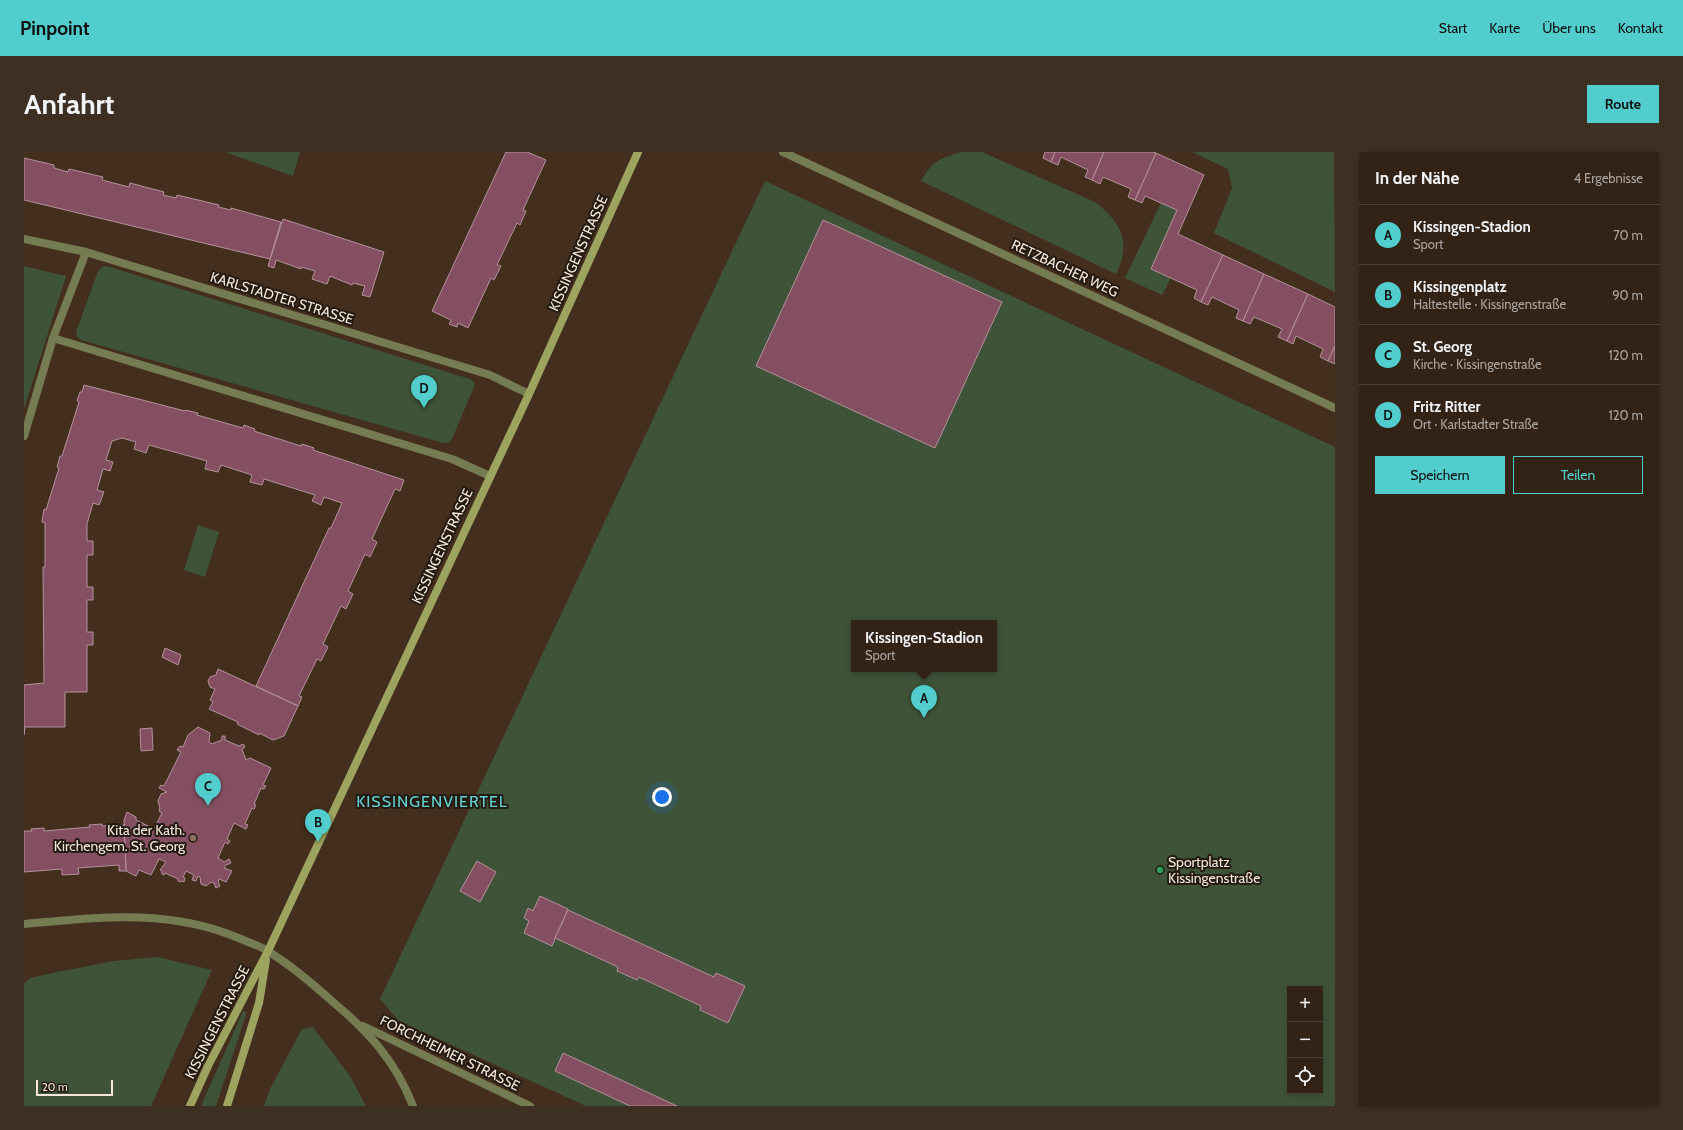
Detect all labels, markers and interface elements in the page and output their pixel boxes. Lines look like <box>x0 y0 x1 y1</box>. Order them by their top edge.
text: Pinpoint <box>20 17 89 40</box>
text: Start <box>1439 19 1467 37</box>
text: Karte <box>1489 19 1520 37</box>
text: Über uns <box>1542 19 1596 37</box>
text: Kontakt <box>1618 19 1663 37</box>
button: Route <box>1587 85 1659 123</box>
text: Anfahrt <box>24 87 114 121</box>
text: In der Nähe <box>1375 168 1459 188</box>
text: 4 Ergebnisse <box>1574 170 1643 186</box>
street label: KISSINGENSTRASSE <box>544 192 612 314</box>
text: Kissingen-Stadion <box>1413 218 1531 236</box>
text: A <box>1384 227 1392 243</box>
text: 70 m <box>1613 227 1643 243</box>
street label: RETZBACHER WEG <box>1008 235 1122 301</box>
text: Sport <box>1413 236 1443 252</box>
street label: KARLSTADTER STRASSE <box>208 268 356 328</box>
text: Kissingenplatz <box>1413 278 1507 296</box>
text: B <box>1384 287 1392 303</box>
text: 90 m <box>1612 287 1643 303</box>
text: Haltestelle · Kissingenstraße <box>1413 296 1566 312</box>
text: St. Georg <box>1413 338 1472 356</box>
text: C <box>1384 347 1392 363</box>
text: 120 m <box>1609 347 1643 363</box>
text: Kirche · Kissingenstraße <box>1413 356 1542 372</box>
pin: D <box>411 375 437 408</box>
text: Fritz Ritter <box>1413 398 1480 416</box>
text: D <box>1383 407 1393 423</box>
text: 120 m <box>1609 407 1643 423</box>
text: Ort · Karlstadter Straße <box>1413 416 1539 432</box>
button: Speichern <box>1375 456 1505 494</box>
button: Teilen <box>1513 456 1643 494</box>
street label: KISSINGENSTRASSE <box>407 485 477 606</box>
popup <box>851 620 997 672</box>
text: Kissingen-Stadion <box>865 629 983 647</box>
text: Sport <box>865 647 895 663</box>
pin: A <box>911 685 937 718</box>
pin: C <box>195 773 221 806</box>
your location <box>652 787 672 807</box>
district label: KISSINGENVIERTEL <box>356 792 508 811</box>
pin: B <box>305 809 331 842</box>
place label: Kita der Kath. Kirchengem. St. Georg <box>54 821 186 855</box>
marker: Kita der Kath. Kirchengem. St. Georg <box>188 833 198 843</box>
place label: Sportplatz Kissingenstraße <box>1168 853 1260 887</box>
marker: Sportplatz Kissingenstraße <box>1155 865 1165 875</box>
street label: KISSINGENSTRASSE <box>181 962 254 1082</box>
map controls <box>1287 986 1323 1094</box>
button: + <box>1287 986 1323 1022</box>
street label: FORCHHEIMER STRASSE <box>377 1011 523 1095</box>
button: − <box>1287 1022 1323 1058</box>
button: locate <box>1287 1058 1323 1094</box>
scale bar <box>36 1078 113 1097</box>
text: 20 m <box>42 1080 68 1094</box>

